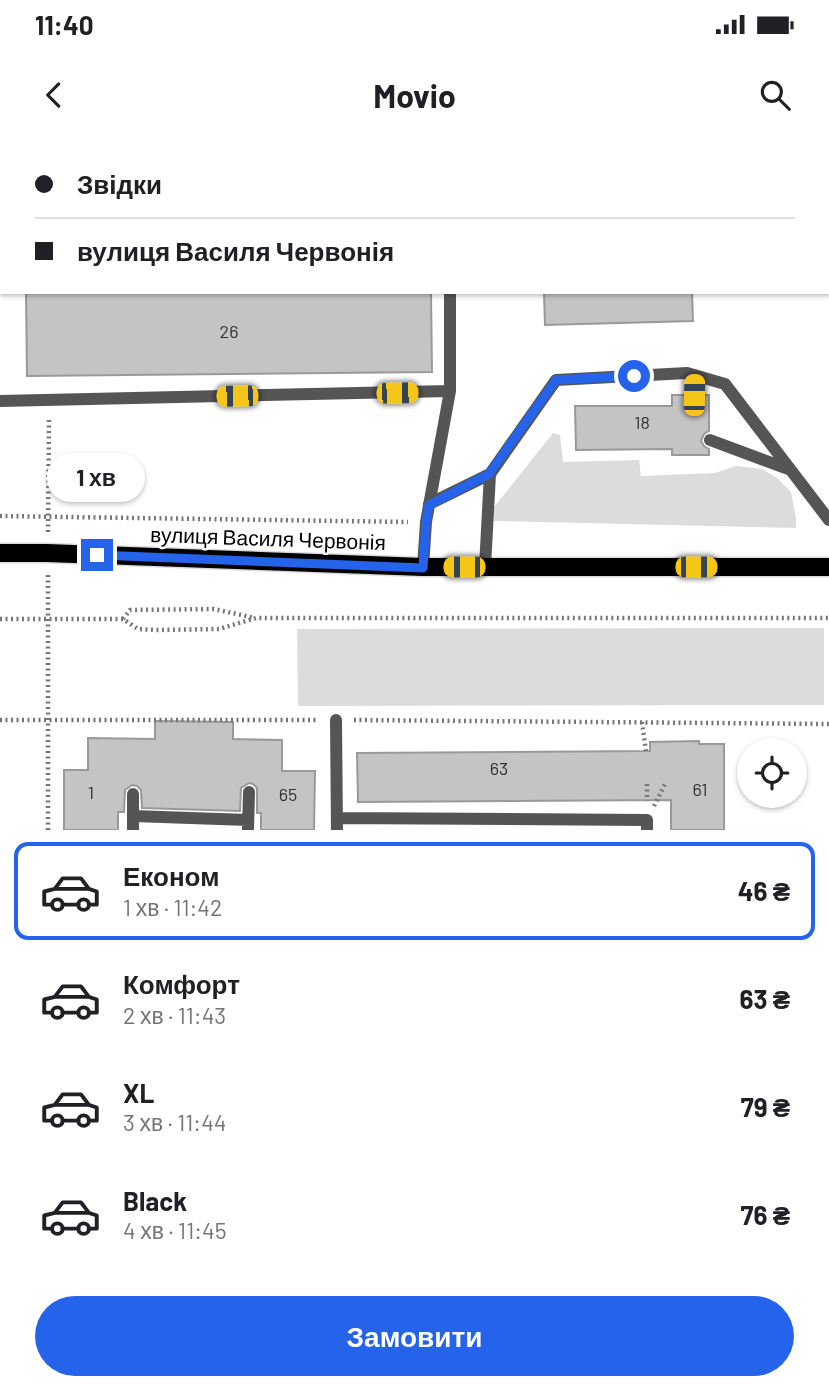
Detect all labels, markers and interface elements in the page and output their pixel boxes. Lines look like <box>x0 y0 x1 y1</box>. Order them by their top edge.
text: 11:40 <box>35 9 94 40</box>
icon: back <box>35 76 73 114</box>
text: Movio <box>373 76 456 114</box>
icon: search <box>756 76 794 114</box>
text: Звідки <box>77 168 162 199</box>
text: вулиця Василя Червонія <box>77 235 394 266</box>
house number: 26 <box>220 320 238 342</box>
route start <box>618 360 650 392</box>
car <box>684 374 705 416</box>
car <box>376 382 419 404</box>
car <box>216 385 259 407</box>
house number: 18 <box>634 411 650 433</box>
callout: 1 хв <box>48 454 146 502</box>
text: 1 хв <box>76 463 116 491</box>
street label: вулиця Василя Червонія <box>150 521 386 554</box>
route end <box>81 539 113 571</box>
car <box>444 557 486 578</box>
car <box>676 557 718 578</box>
map controls <box>737 738 807 808</box>
button: locate <box>737 738 807 808</box>
house number: 63 <box>490 757 508 779</box>
house number: 61 <box>692 778 708 800</box>
house number: 1 <box>88 781 94 803</box>
house number: 65 <box>279 783 297 805</box>
icon: car <box>39 860 102 923</box>
text: Економ <box>123 860 219 891</box>
text: 46 ₴ <box>738 875 790 906</box>
text: 1 хв · 11:42 <box>123 893 222 921</box>
icon: car <box>39 968 102 1031</box>
text: Комфорт <box>123 968 240 999</box>
text: 63 ₴ <box>739 983 790 1014</box>
text: 2 хв · 11:43 <box>123 1001 226 1029</box>
icon: car <box>39 1076 102 1139</box>
text: XL <box>123 1077 154 1108</box>
text: 79 ₴ <box>741 1091 790 1122</box>
text: 3 хв · 11:44 <box>123 1108 227 1136</box>
icon: car <box>39 1184 102 1247</box>
text: Black <box>123 1185 187 1216</box>
text: 76 ₴ <box>741 1199 790 1230</box>
text: 4 хв · 11:45 <box>123 1216 226 1244</box>
button: Замовити <box>35 1296 794 1376</box>

